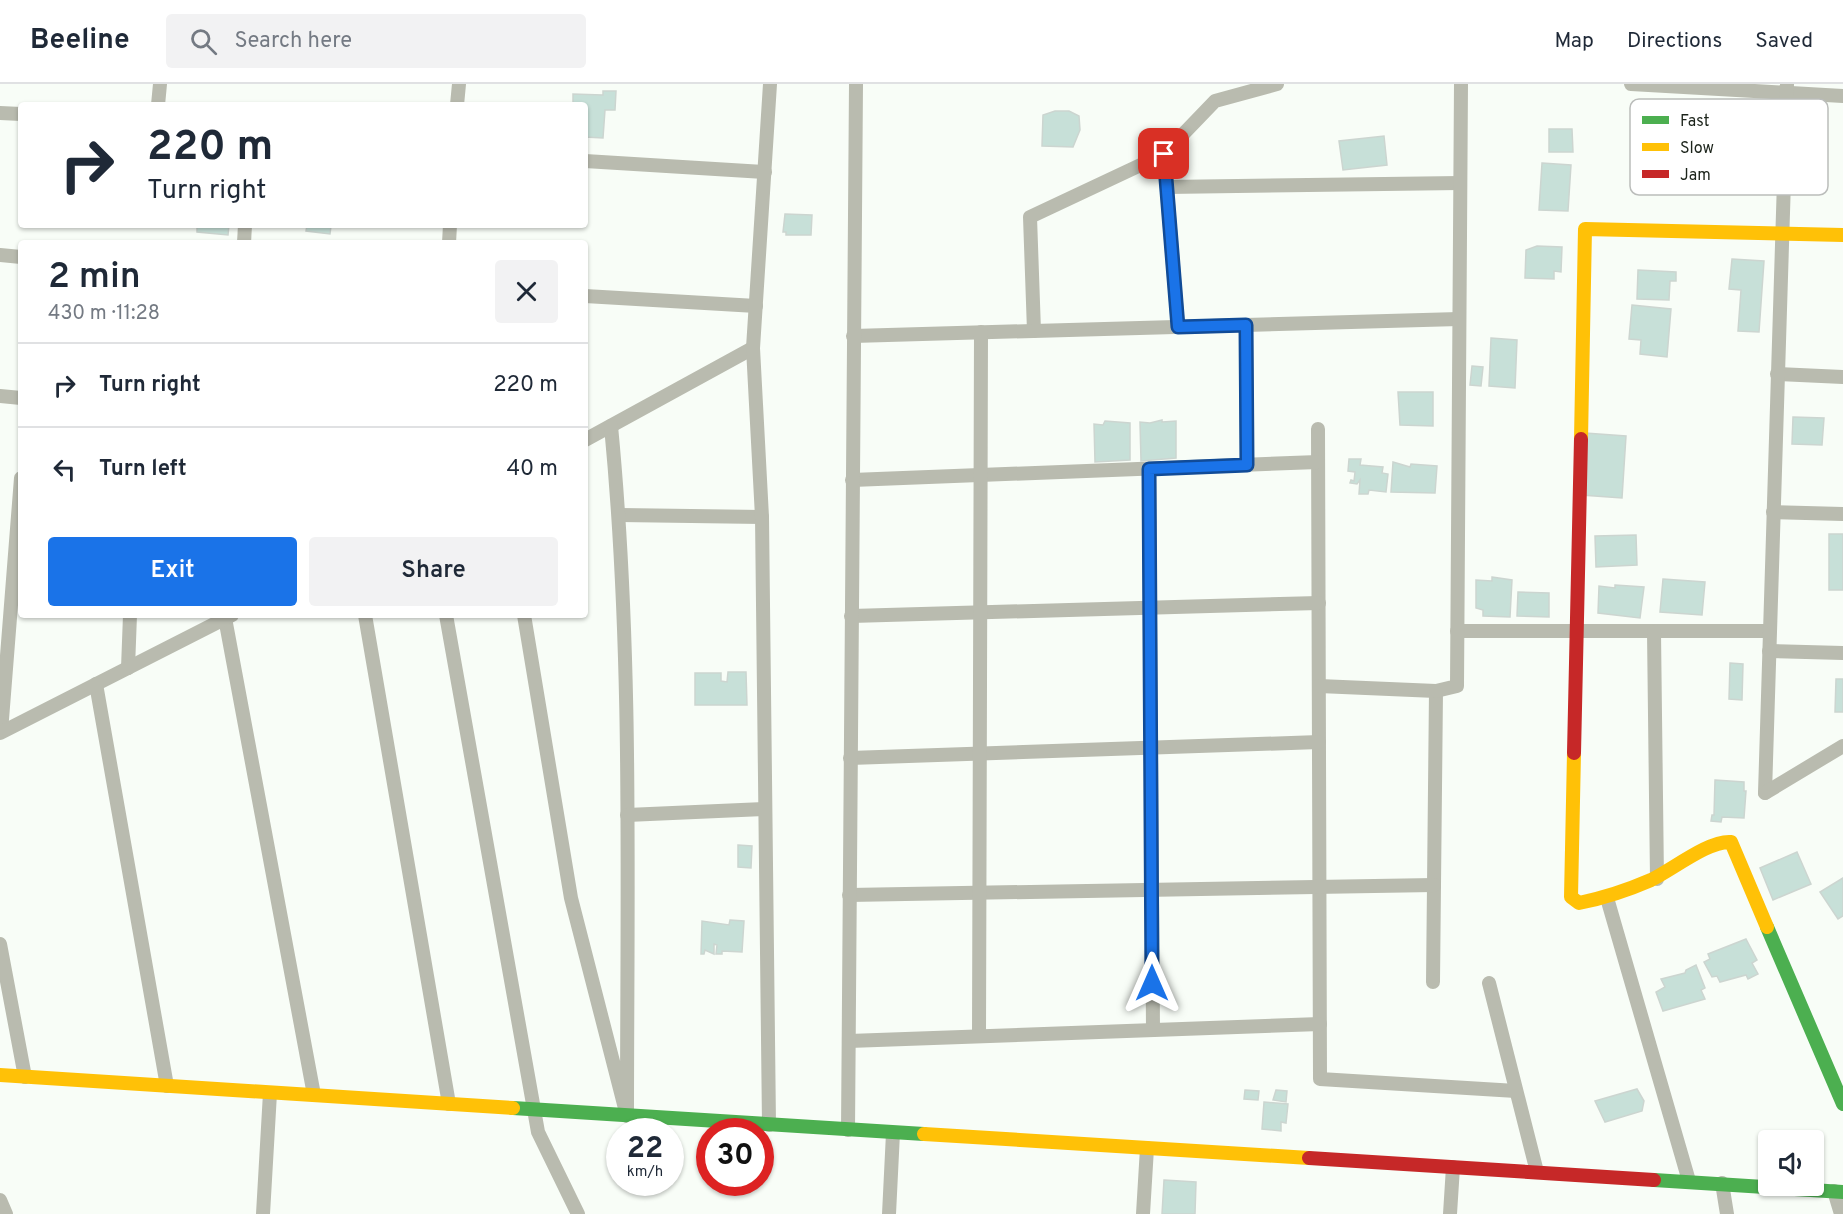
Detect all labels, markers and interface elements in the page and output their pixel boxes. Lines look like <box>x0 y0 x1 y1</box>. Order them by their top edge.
search box <box>166 14 586 68</box>
text: Beeline <box>30 23 130 59</box>
icon: search <box>187 25 220 58</box>
text: Search here <box>235 28 352 55</box>
text: Map <box>1554 28 1594 55</box>
text: Directions <box>1627 28 1722 55</box>
text: Saved <box>1755 28 1813 55</box>
legend <box>1630 99 1828 195</box>
text: Fast <box>1680 112 1710 132</box>
text: 220 m <box>147 122 273 175</box>
icon: right <box>48 126 126 204</box>
pin <box>1138 128 1189 179</box>
icon: arrive <box>1147 137 1180 170</box>
text: Slow <box>1680 139 1714 159</box>
text: Jam <box>1680 166 1711 186</box>
text: Turn right <box>147 174 266 208</box>
text: 2 min <box>48 255 141 301</box>
button: close <box>495 260 558 323</box>
text: 430 m · 11:28 <box>48 301 160 327</box>
icon: right <box>48 369 81 402</box>
text: Turn right <box>99 372 201 399</box>
text: 220 m <box>493 372 558 399</box>
icon: left <box>48 453 81 486</box>
text: Turn left <box>99 456 187 483</box>
text: 40 m <box>506 456 558 483</box>
button: Exit <box>48 537 297 606</box>
button: Share <box>309 537 558 606</box>
position arrow <box>1120 951 1184 1015</box>
speed limit sign: 30 <box>696 1118 774 1196</box>
map controls <box>1758 1130 1824 1196</box>
button: sound <box>1758 1130 1824 1196</box>
text: 22 <box>627 1131 663 1168</box>
text: km/h <box>627 1163 663 1182</box>

